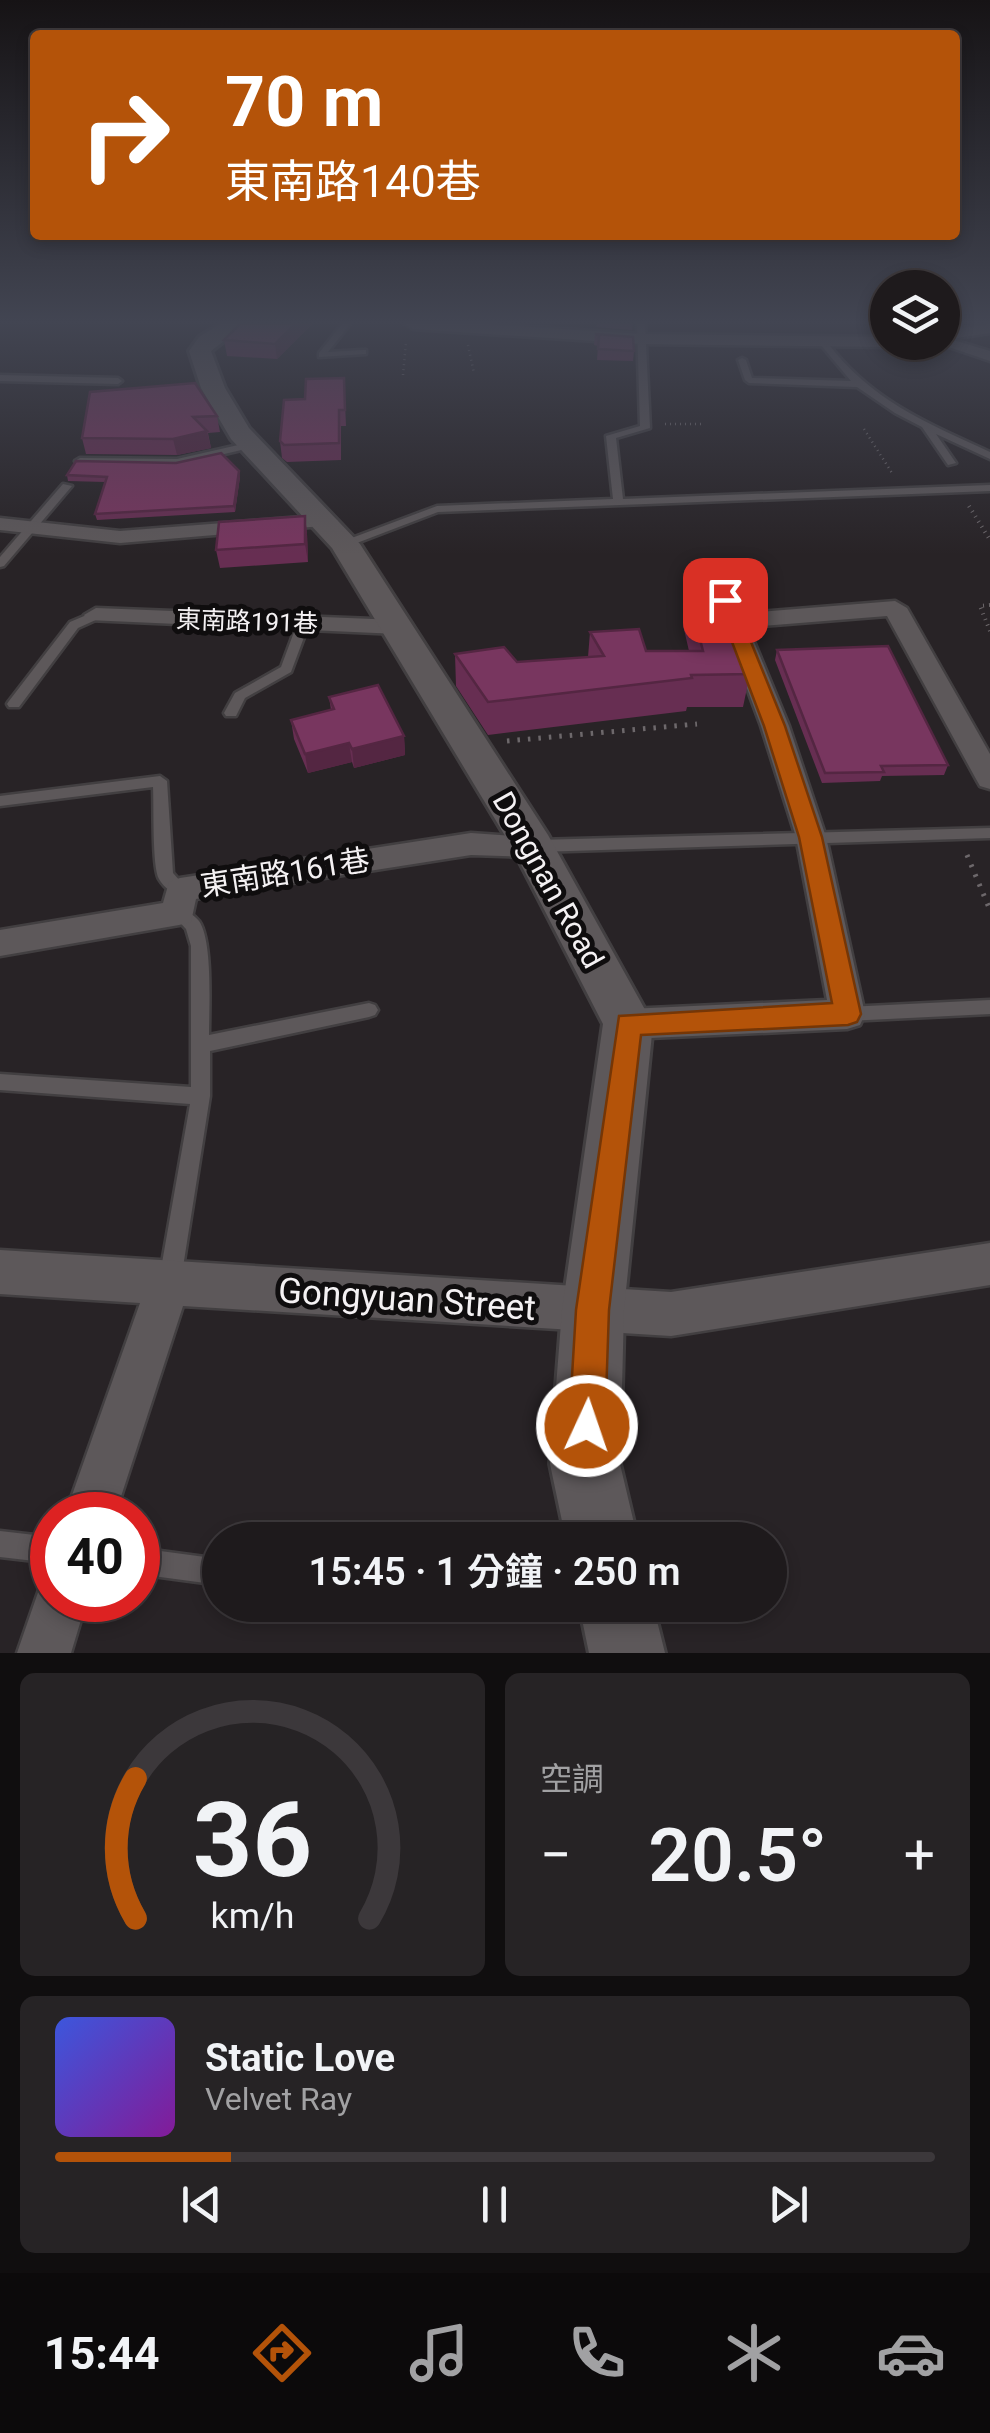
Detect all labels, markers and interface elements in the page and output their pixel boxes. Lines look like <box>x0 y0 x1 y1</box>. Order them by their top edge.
text: 70 m <box>225 61 383 143</box>
icon: right <box>60 70 190 200</box>
text: 東南路140巷 <box>225 155 481 208</box>
map controls <box>870 270 960 360</box>
button: layers <box>870 270 960 360</box>
pin <box>683 558 768 643</box>
icon: arrive <box>698 573 753 628</box>
street label: 東南路191巷 <box>175 605 319 638</box>
street label: Dongnan Road <box>486 786 611 974</box>
street label: 東南路161巷 <box>198 842 372 903</box>
street label: Gongyuan Street <box>277 1270 537 1329</box>
position arrow <box>535 1374 639 1478</box>
speed limit sign: 40 <box>30 1492 160 1622</box>
text: 15:45 · 1 分鐘 · 250 m <box>309 1550 680 1594</box>
text: 空調 <box>540 1760 604 1798</box>
text: 36 <box>193 1780 312 1901</box>
text: 20.5° <box>648 1811 827 1899</box>
text: − <box>540 1823 571 1887</box>
text: + <box>904 1823 935 1887</box>
text: km/h <box>211 1895 294 1937</box>
text: Static Love <box>205 2036 395 2080</box>
text: Velvet Ray <box>205 2080 352 2118</box>
icon: previous <box>174 2177 229 2232</box>
icon: pause <box>467 2177 522 2232</box>
icon: next <box>761 2177 816 2232</box>
icon: directions <box>247 2318 317 2388</box>
icon: music <box>404 2318 474 2388</box>
icon: phone <box>562 2318 632 2388</box>
icon: climate <box>719 2318 789 2388</box>
icon: car <box>876 2318 946 2388</box>
text: 15:44 <box>44 2327 160 2380</box>

